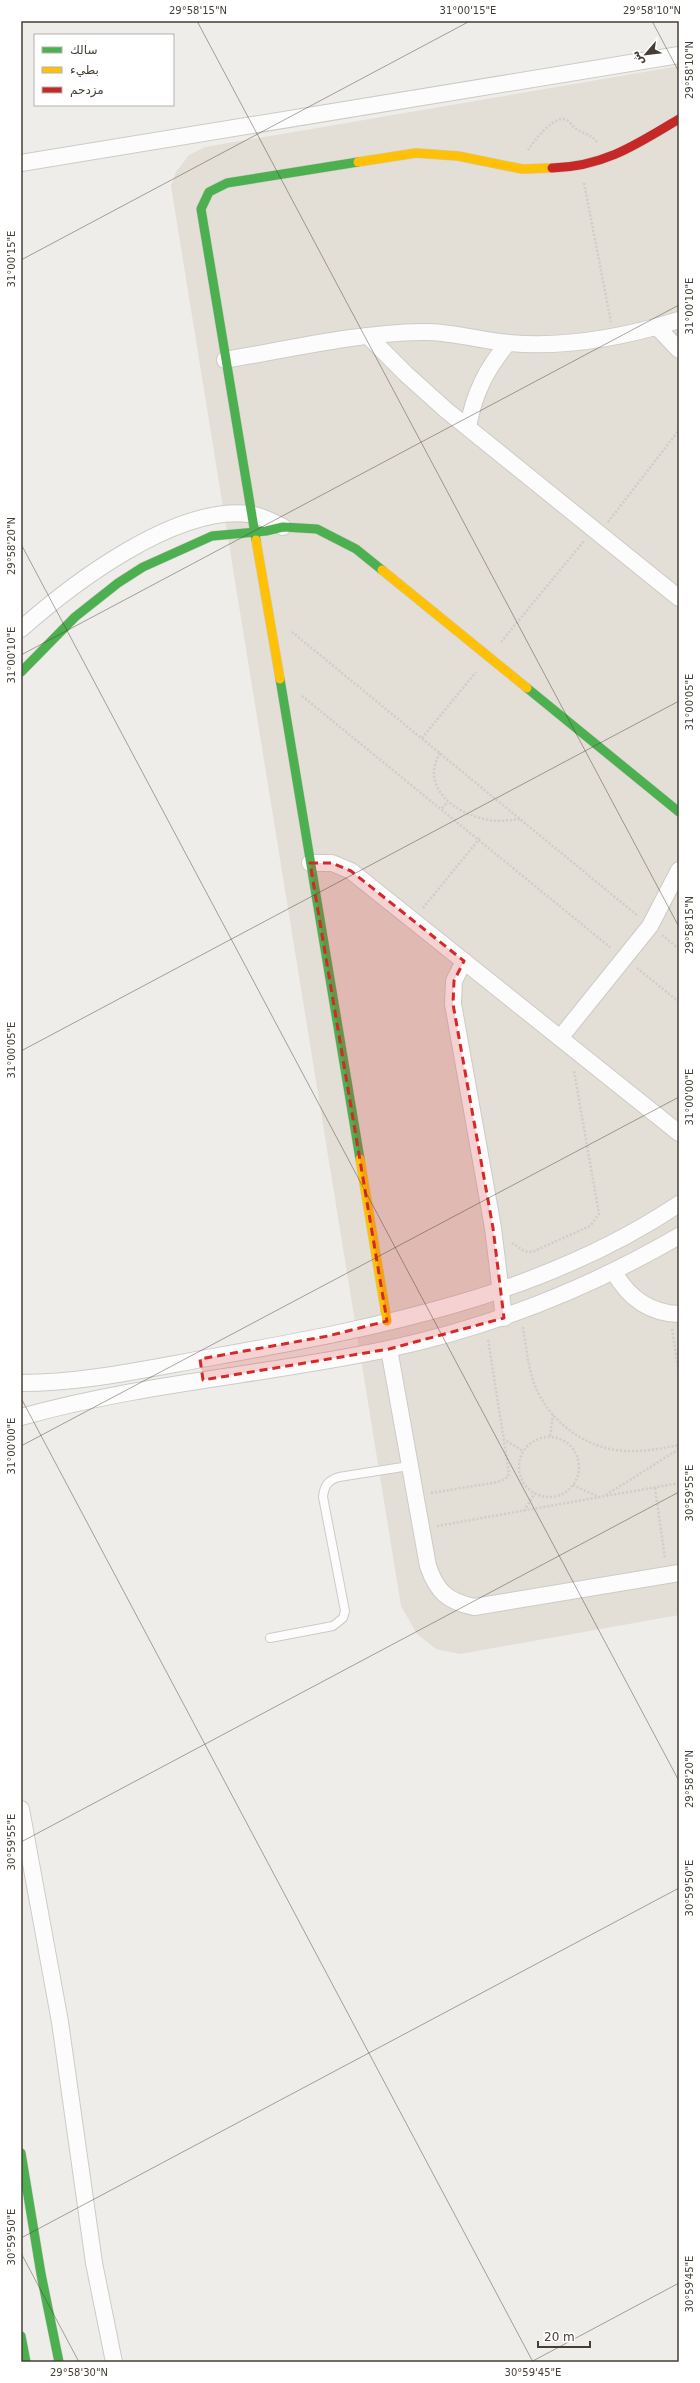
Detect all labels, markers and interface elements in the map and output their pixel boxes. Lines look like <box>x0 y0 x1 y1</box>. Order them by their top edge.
text: 29°58'15"N <box>169 5 227 16</box>
text: 31°00'15"E <box>440 5 496 16</box>
text: 29°58'10"N <box>623 5 681 16</box>
legend <box>34 34 174 106</box>
north arrow <box>626 34 666 74</box>
text: 29°58'10"N <box>684 41 695 99</box>
text: سالك <box>70 43 97 57</box>
text: ش <box>628 49 647 68</box>
text: بطيء <box>70 63 99 77</box>
text: مزدحم <box>70 83 104 98</box>
text: 31°00'15"E <box>6 231 17 287</box>
text: 31°00'10"E <box>684 278 695 334</box>
text: 29°58'20"N <box>6 517 17 575</box>
text: 31°00'10"E <box>6 627 17 683</box>
text: 31°00'05"E <box>684 674 695 730</box>
text: 29°58'15"N <box>684 896 695 954</box>
text: 31°00'05"E <box>6 1022 17 1078</box>
text: 31°00'00"E <box>684 1069 695 1125</box>
text: 31°00'00"E <box>6 1418 17 1474</box>
text: 30°59'55"E <box>684 1465 695 1521</box>
text: 29°58'20"N <box>684 1750 695 1808</box>
text: 30°59'55"E <box>6 1814 17 1870</box>
text: 30°59'50"E <box>684 1860 695 1916</box>
text: 30°59'50"E <box>6 2209 17 2265</box>
text: 30°59'45"E <box>684 2256 695 2312</box>
scale bar <box>538 2323 590 2349</box>
text: 20 m <box>544 2330 575 2344</box>
text: 29°58'30"N <box>50 2367 108 2378</box>
text: 30°59'45"E <box>505 2367 561 2378</box>

